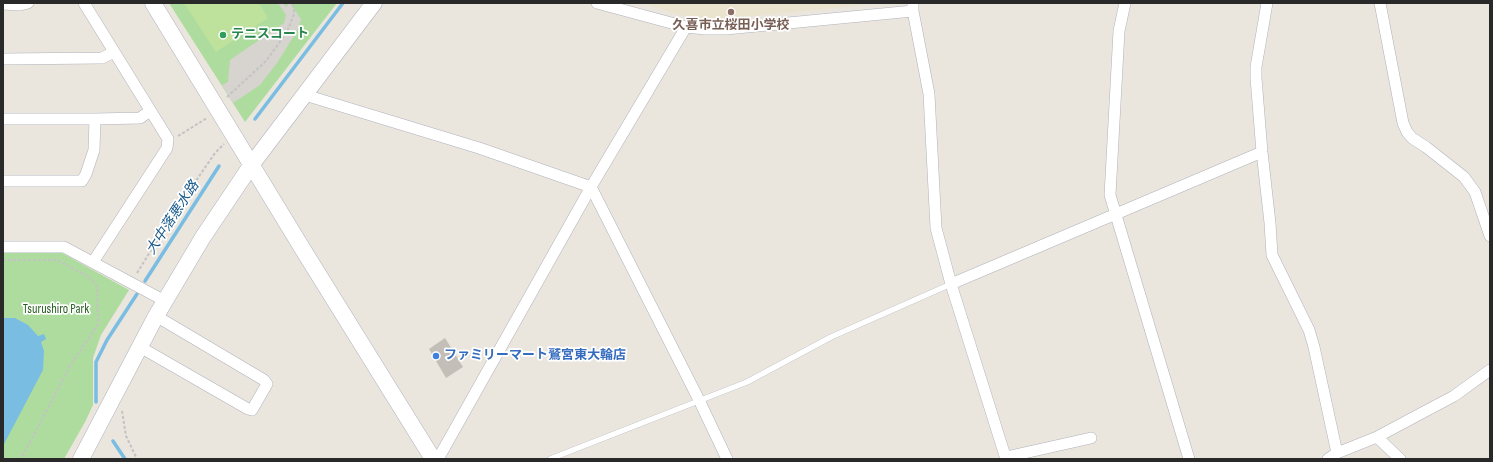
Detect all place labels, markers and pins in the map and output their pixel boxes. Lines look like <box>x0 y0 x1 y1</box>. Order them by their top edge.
marker: 久喜市立桜田小学校 <box>726 7 736 17</box>
place label: 久喜市立桜田小学校 <box>673 18 789 34</box>
place label: テニスコート <box>231 27 309 43</box>
marker: テニスコート <box>218 30 228 40</box>
place label: ファミリーマート鷲宮東大輪店 <box>444 348 626 364</box>
marker: ファミリーマート鷲宮東大輪店 <box>431 351 441 361</box>

